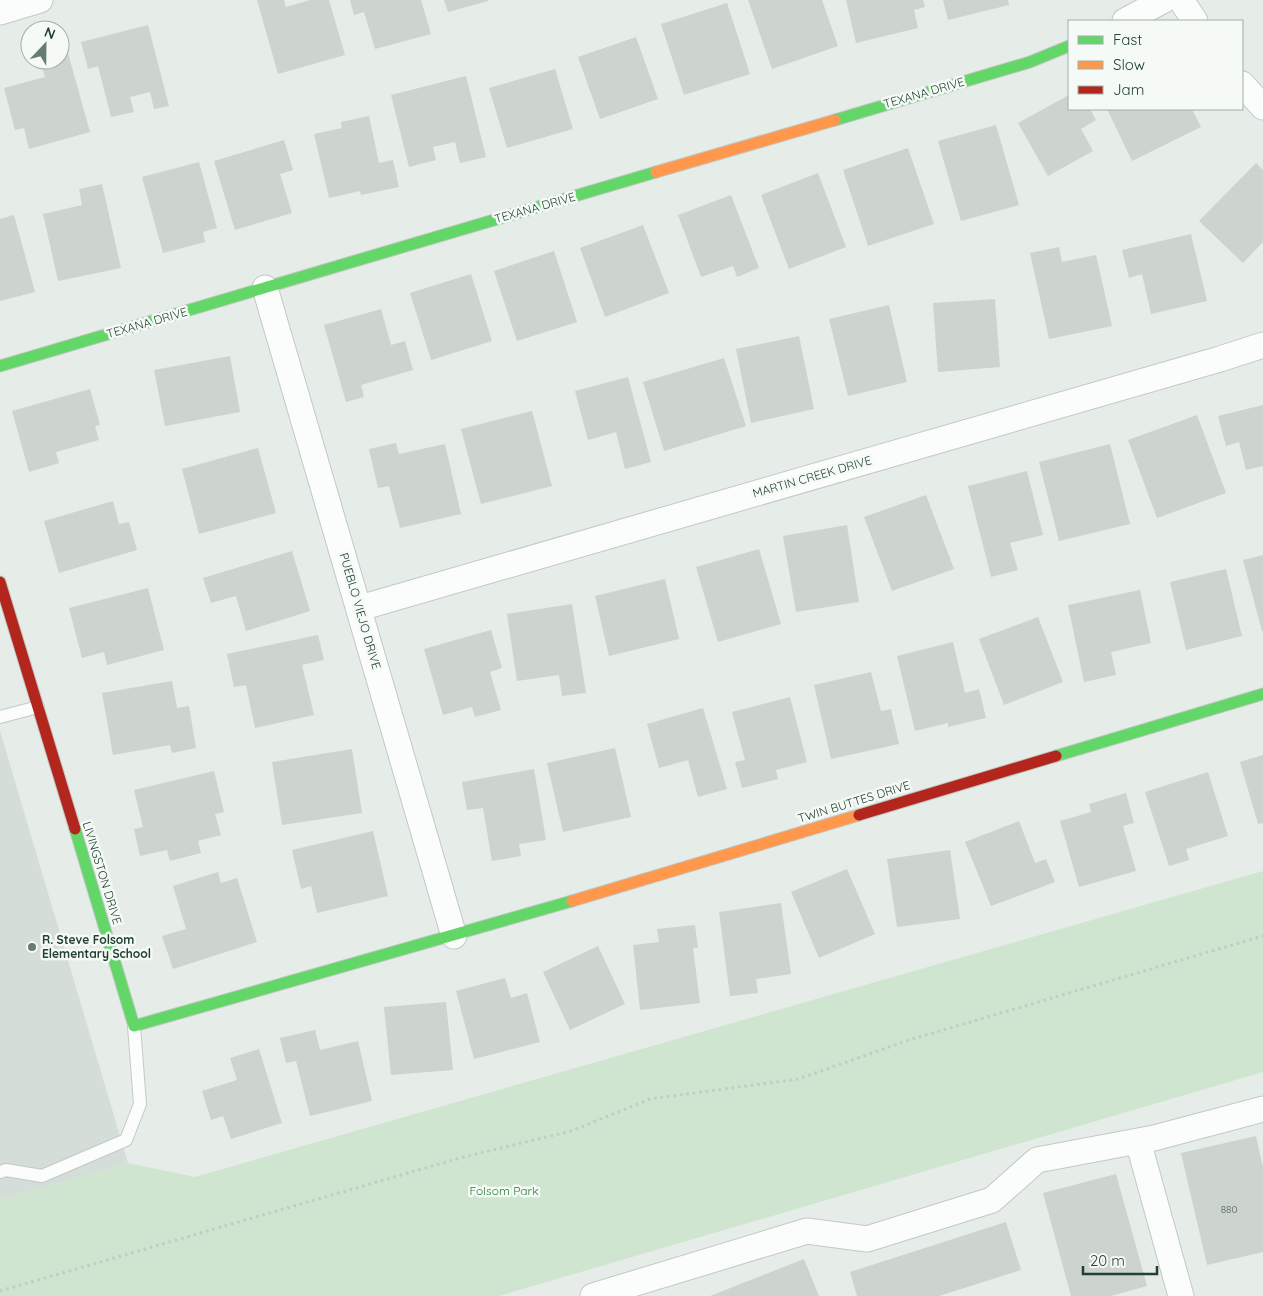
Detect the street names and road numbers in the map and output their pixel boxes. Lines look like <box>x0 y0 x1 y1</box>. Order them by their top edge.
street label: TEXANA DRIVE <box>882 74 966 111</box>
street label: TEXANA DRIVE <box>493 189 577 226</box>
street label: TEXANA DRIVE <box>105 304 189 341</box>
street label: MARTIN CREEK DRIVE <box>751 452 873 501</box>
street label: PUEBLO VIEJO DRIVE <box>337 551 384 671</box>
street label: TWIN BUTTES DRIVE <box>796 777 912 826</box>
street label: LIVINGSTON DRIVE <box>80 820 125 926</box>

